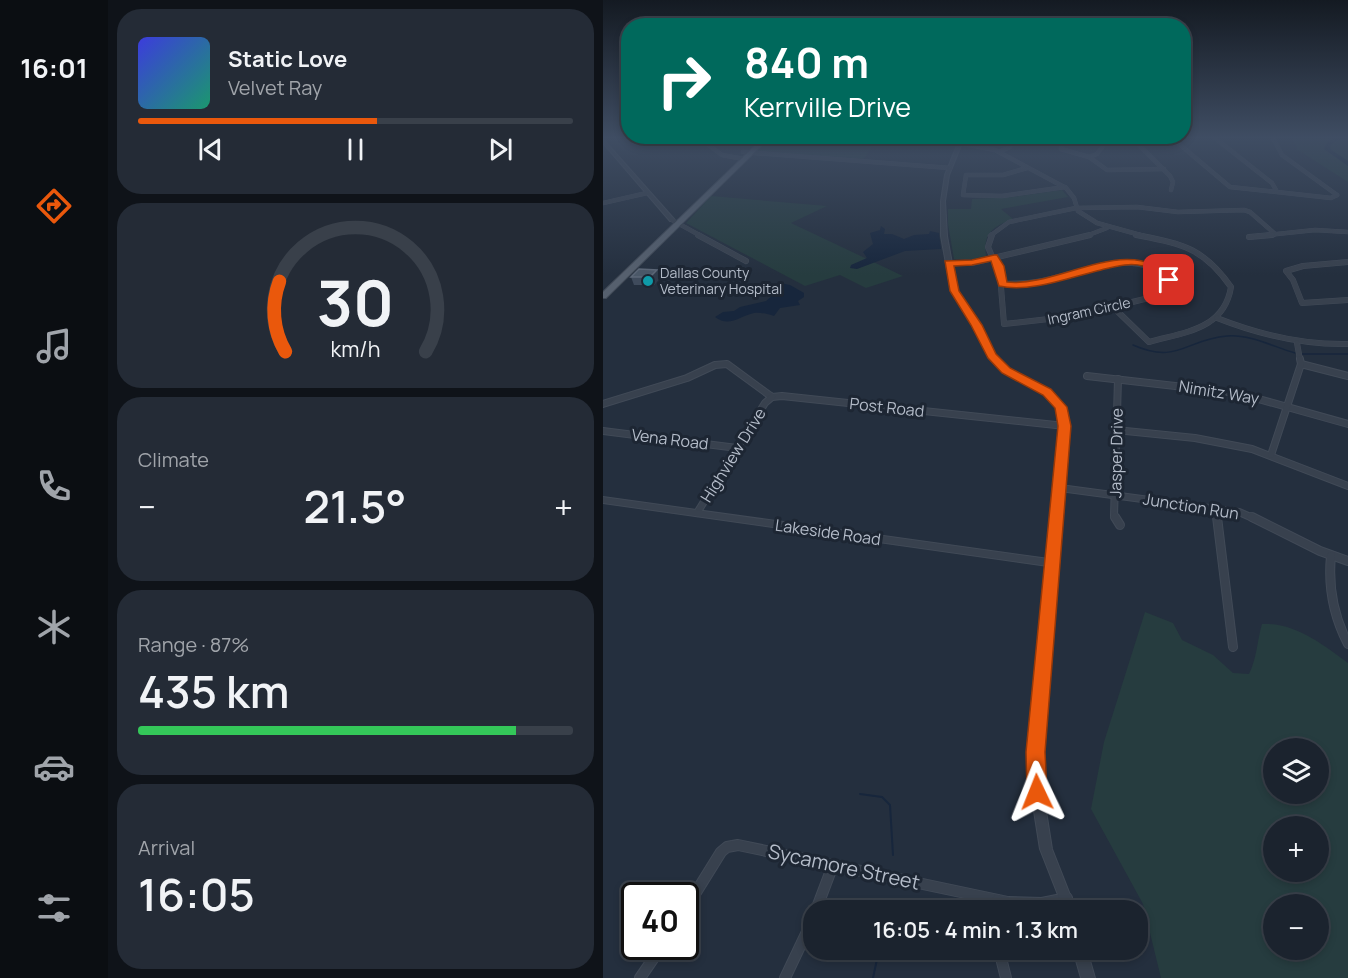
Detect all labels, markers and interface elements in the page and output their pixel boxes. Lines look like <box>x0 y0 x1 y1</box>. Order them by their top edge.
text: 840 m <box>744 33 869 91</box>
icon: right <box>645 42 723 120</box>
text: Static Love <box>228 44 347 74</box>
text: 16:01 <box>20 49 88 86</box>
text: Velvet Ray <box>228 74 322 101</box>
text: Kerrville Drive <box>744 88 911 125</box>
icon: previous <box>194 133 227 166</box>
icon: pause <box>339 133 372 166</box>
icon: next <box>484 133 517 166</box>
icon: directions <box>33 185 75 227</box>
pin <box>1143 254 1194 305</box>
text: 30 <box>317 259 394 345</box>
place label: Dallas County Veterinary Hospital <box>660 263 782 298</box>
icon: arrive <box>1152 263 1185 296</box>
marker: Dallas County Veterinary Hospital <box>641 274 655 288</box>
street label: Ingram Circle <box>1046 292 1132 329</box>
icon: music <box>33 325 75 367</box>
text: km/h <box>331 335 380 364</box>
street label: Nimitz Way <box>1177 375 1261 409</box>
street label: Post Road <box>849 392 925 422</box>
street label: Highview Drive <box>695 404 771 506</box>
street label: Jasper Drive <box>1104 408 1128 498</box>
street label: Vena Road <box>630 423 710 455</box>
text: Climate <box>138 446 209 473</box>
icon: phone <box>33 465 75 507</box>
text: 21.5° <box>303 475 406 537</box>
text: − <box>138 484 156 529</box>
text: + <box>554 484 573 529</box>
street label: Junction Run <box>1142 488 1240 524</box>
street label: Lakeside Road <box>774 514 882 550</box>
icon: climate <box>33 606 75 648</box>
text: Range · 87% <box>138 631 249 658</box>
text: 435 km <box>138 660 289 722</box>
map controls <box>1263 738 1329 960</box>
button: layers <box>1263 738 1329 804</box>
icon: car <box>33 746 75 788</box>
position arrow <box>1005 760 1069 824</box>
button: + <box>1263 816 1329 882</box>
text: Arrival <box>138 834 195 861</box>
street label: Sycamore Street <box>766 837 923 896</box>
text: 16:05 <box>138 863 255 925</box>
speed limit sign: 40 <box>621 882 699 960</box>
icon: filters <box>33 887 75 929</box>
button: − <box>1263 894 1329 960</box>
text: 16:05 · 4 min · 1.3 km <box>873 915 1078 945</box>

